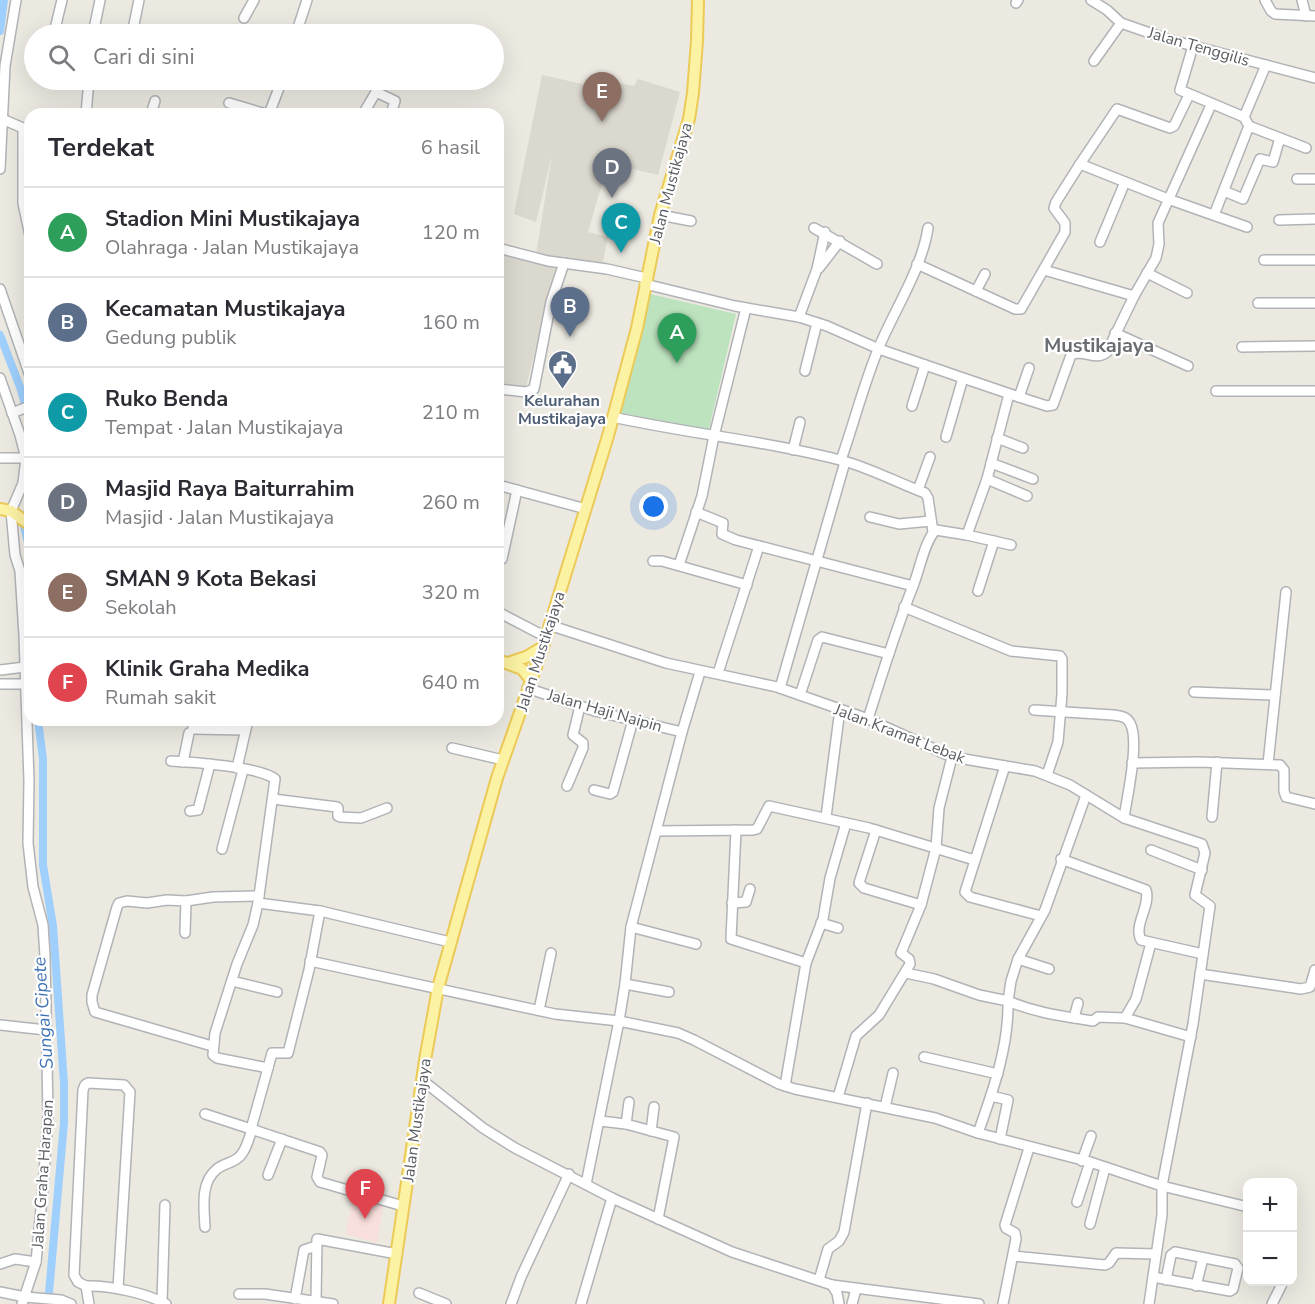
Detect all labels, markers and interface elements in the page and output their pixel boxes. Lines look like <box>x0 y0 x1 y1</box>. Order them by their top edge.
street label: Jalan Tenggilis <box>1144 22 1252 72</box>
search box <box>24 24 504 90</box>
icon: search <box>45 41 78 74</box>
text: Cari di sini <box>93 42 195 72</box>
pin: E <box>582 72 622 122</box>
street label: Jalan Mustikajaya <box>644 120 698 247</box>
text: Terdekat <box>48 130 154 165</box>
text: 6 hasil <box>421 134 480 161</box>
pin: D <box>592 148 632 198</box>
text: Stadion Mini Mustikajaya <box>105 204 360 234</box>
pin: C <box>602 204 640 253</box>
text: A <box>60 219 75 246</box>
text: 120 m <box>422 219 480 246</box>
text: Olahraga · Jalan Mustikajaya <box>105 234 359 261</box>
pin: B <box>550 288 590 337</box>
text: Kecamatan Mustikajaya <box>105 294 345 324</box>
text: B <box>61 309 74 336</box>
text: 160 m <box>422 309 480 336</box>
pin: A <box>658 314 696 363</box>
text: Gedung publik <box>105 324 236 351</box>
district label: Mustikajaya <box>1044 332 1154 359</box>
public building icon: Kelurahan Mustikajaya <box>546 348 578 390</box>
text: Ruko Benda <box>105 384 228 414</box>
place label: Kelurahan Mustikajaya <box>518 390 606 430</box>
text: C <box>61 399 74 426</box>
text: 210 m <box>422 399 480 426</box>
text: Tempat · Jalan Mustikajaya <box>105 414 343 441</box>
text: Masjid Raya Baiturrahim <box>105 474 354 504</box>
text: D <box>60 489 75 516</box>
text: 260 m <box>422 489 480 516</box>
your location <box>639 492 668 521</box>
text: Masjid · Jalan Mustikajaya <box>105 504 334 531</box>
text: SMAN 9 Kota Bekasi <box>105 564 316 594</box>
text: E <box>62 579 73 606</box>
text: 320 m <box>422 579 480 606</box>
street label: Jalan Mustikajaya <box>511 589 571 715</box>
text: Sekolah <box>105 594 177 621</box>
text: Klinik Graha Medika <box>105 654 310 684</box>
text: F <box>62 669 73 696</box>
text: 640 m <box>422 669 480 696</box>
text: Rumah sakit <box>105 684 216 711</box>
street label: Jalan Haji Naipin <box>544 684 665 738</box>
street label: Jalan Kramat Lebak <box>830 698 969 769</box>
water label: Sungai Cipete <box>27 956 59 1070</box>
street label: Jalan Mustikajaya <box>397 1057 437 1184</box>
street label: Jalan Graha Harapan <box>27 1099 59 1250</box>
pin: F <box>346 1170 385 1219</box>
map controls <box>1243 1178 1297 1286</box>
button: + <box>1243 1178 1297 1232</box>
button: − <box>1243 1232 1297 1286</box>

